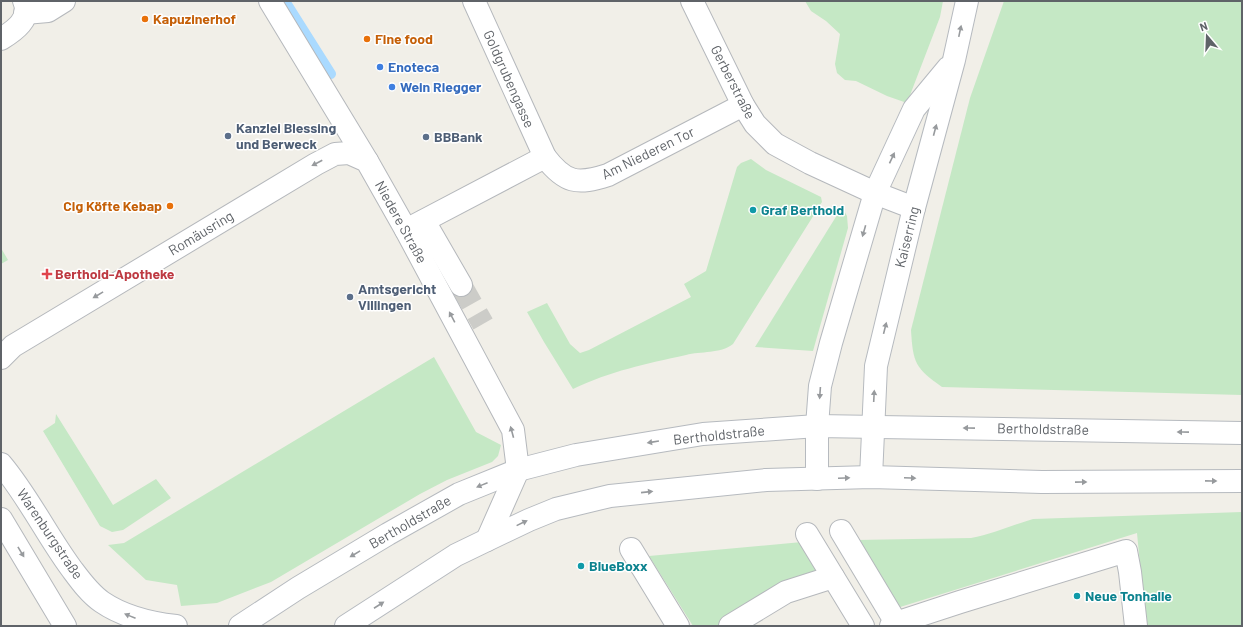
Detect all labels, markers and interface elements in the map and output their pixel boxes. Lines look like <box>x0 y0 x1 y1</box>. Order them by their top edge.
place label: Kapuzinerhof <box>153 10 236 27</box>
marker: Kapuzinerhof <box>140 14 150 24</box>
north arrow <box>1187 16 1227 56</box>
text: N <box>1198 19 1209 33</box>
one-way arrow <box>958 25 964 37</box>
street label: Goldgrubengasse <box>480 27 539 130</box>
place label: Fine food <box>375 30 433 47</box>
marker: Fine food <box>362 34 372 44</box>
street label: Gerberstraße <box>708 42 759 121</box>
place label: Enoteca <box>388 58 439 75</box>
marker: Enoteca <box>375 62 385 72</box>
place label: Wein Riegger <box>400 78 482 95</box>
marker: Wein Riegger <box>387 82 397 92</box>
place label: Kanzlei Blessing und Berweck <box>236 119 337 152</box>
street label: Am Niederen Tor <box>599 123 697 182</box>
one-way arrow <box>932 123 938 135</box>
place label: BBBank <box>434 128 483 145</box>
marker: Kanzlei Blessing und Berweck <box>223 131 233 141</box>
marker: BBBank <box>421 132 431 142</box>
one-way arrow <box>889 152 895 164</box>
one-way arrow <box>312 160 323 167</box>
street label: Niedere Straße <box>372 178 431 266</box>
place label: Cig Köfte Kebap <box>63 197 162 214</box>
marker: Cig Köfte Kebap <box>165 201 175 211</box>
place label: Graf Berthold <box>761 201 844 218</box>
marker: Graf Berthold <box>748 205 758 215</box>
street label: Kaiserring <box>891 205 922 269</box>
street label: Romäusring <box>165 207 236 259</box>
one-way arrow <box>861 225 867 237</box>
place label: Berthold-Apotheke <box>55 265 175 282</box>
marker: Berthold-Apotheke <box>42 269 52 279</box>
place label: Amtsgericht Villingen <box>358 280 436 313</box>
one-way arrow <box>92 292 104 299</box>
marker: Amtsgericht Villingen <box>345 292 355 302</box>
one-way arrow <box>449 311 456 322</box>
one-way arrow <box>882 322 888 334</box>
one-way arrow <box>816 387 823 399</box>
one-way arrow <box>871 390 878 402</box>
street label: Bertholdstraße <box>997 419 1089 438</box>
street label: Bertholdstraße <box>672 421 766 448</box>
one-way arrow <box>962 425 975 431</box>
one-way arrow <box>509 426 515 438</box>
one-way arrow <box>1176 429 1189 435</box>
one-way arrow <box>647 440 660 446</box>
one-way arrow <box>838 475 851 481</box>
one-way arrow <box>904 475 916 482</box>
one-way arrow <box>1205 477 1217 484</box>
one-way arrow <box>1075 479 1088 485</box>
one-way arrow <box>476 482 487 488</box>
street label: Warenburgstraße <box>14 485 87 582</box>
one-way arrow <box>641 489 653 495</box>
street label: Bertholdstraße <box>366 491 454 552</box>
one-way arrow <box>516 520 527 526</box>
one-way arrow <box>17 547 25 557</box>
one-way arrow <box>349 550 361 557</box>
place label: BlueBoxx <box>589 557 648 574</box>
marker: BlueBoxx <box>576 561 586 571</box>
place label: Neue Tonhalle <box>1085 587 1172 604</box>
marker: Neue Tonhalle <box>1072 591 1082 601</box>
one-way arrow <box>374 601 384 609</box>
one-way arrow <box>123 612 135 618</box>

